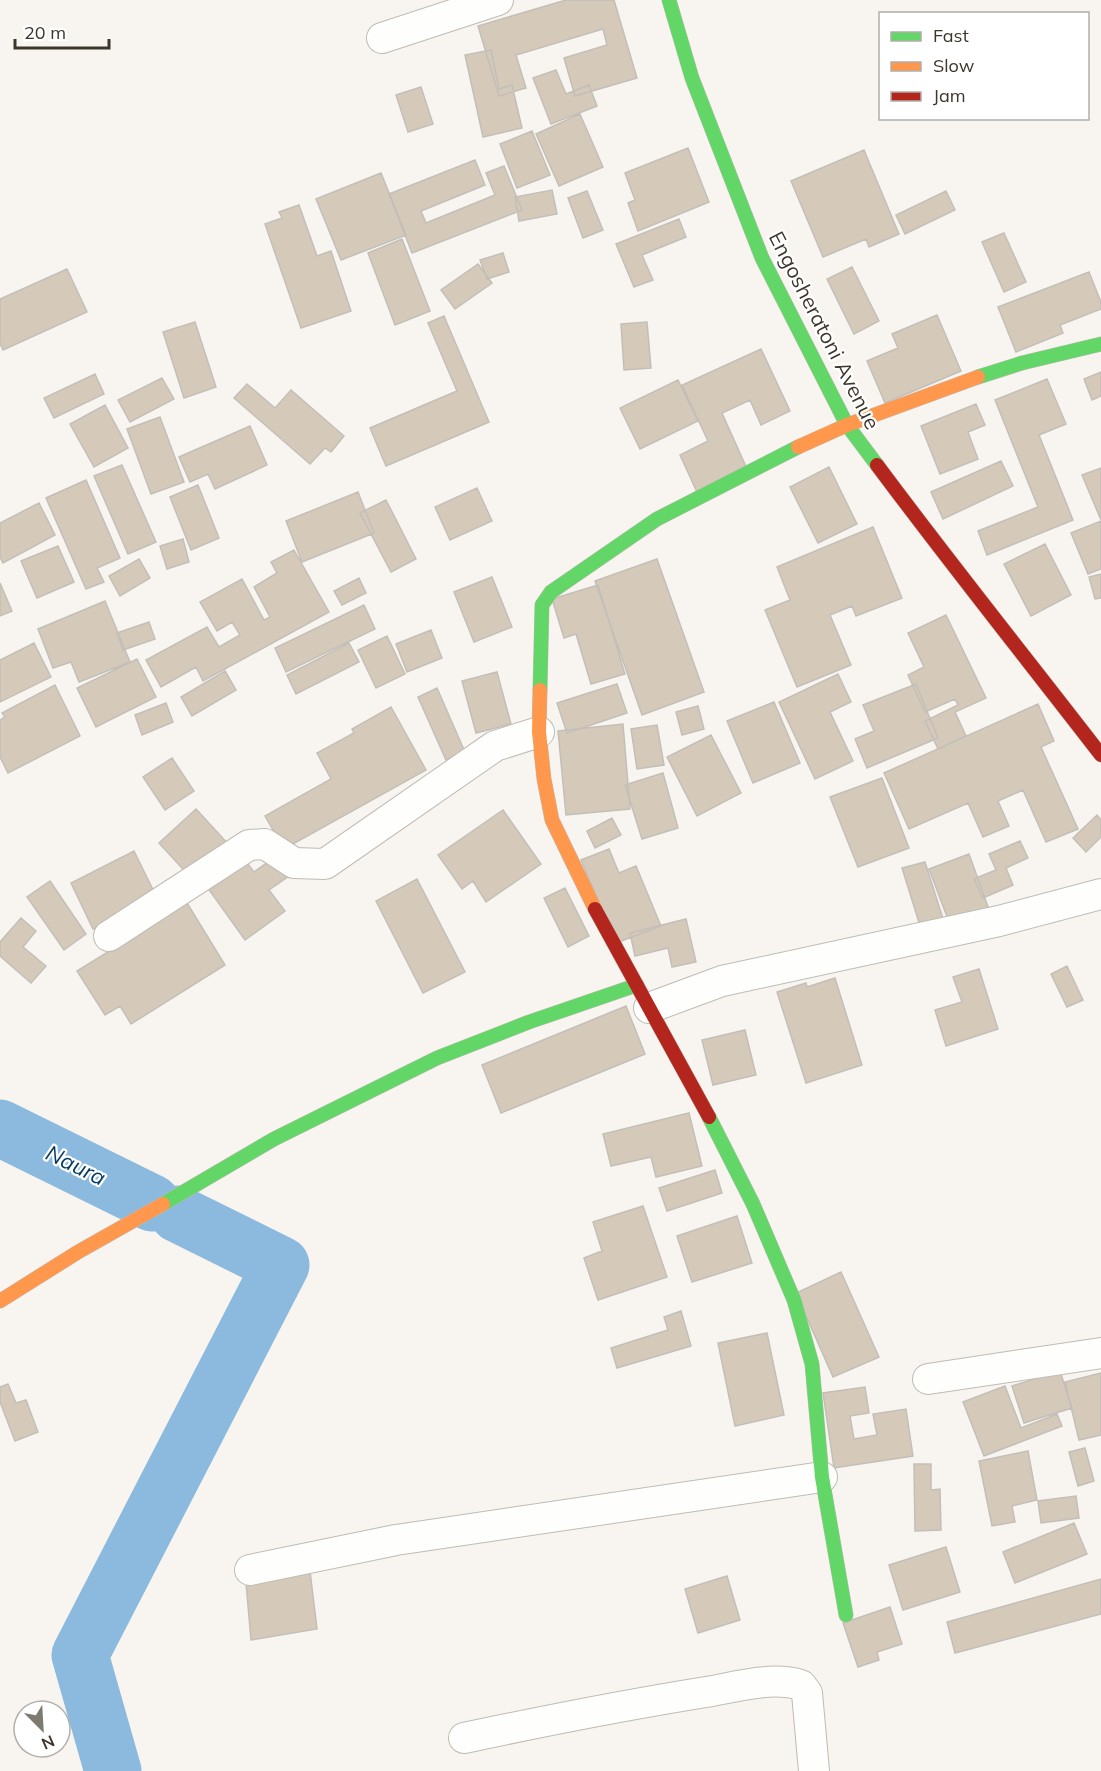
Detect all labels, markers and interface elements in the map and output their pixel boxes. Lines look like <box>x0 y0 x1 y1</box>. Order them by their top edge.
scale bar <box>15 12 110 50</box>
legend <box>879 12 1089 120</box>
text: 20 m <box>24 21 66 44</box>
text: Fast <box>933 24 969 47</box>
text: Slow <box>933 54 975 77</box>
text: Jam <box>933 84 966 107</box>
street label: Engosheratoni Avenue <box>764 227 886 433</box>
water label: Naura <box>41 1139 111 1191</box>
north arrow <box>12 1699 72 1759</box>
text: N <box>39 1731 58 1754</box>

